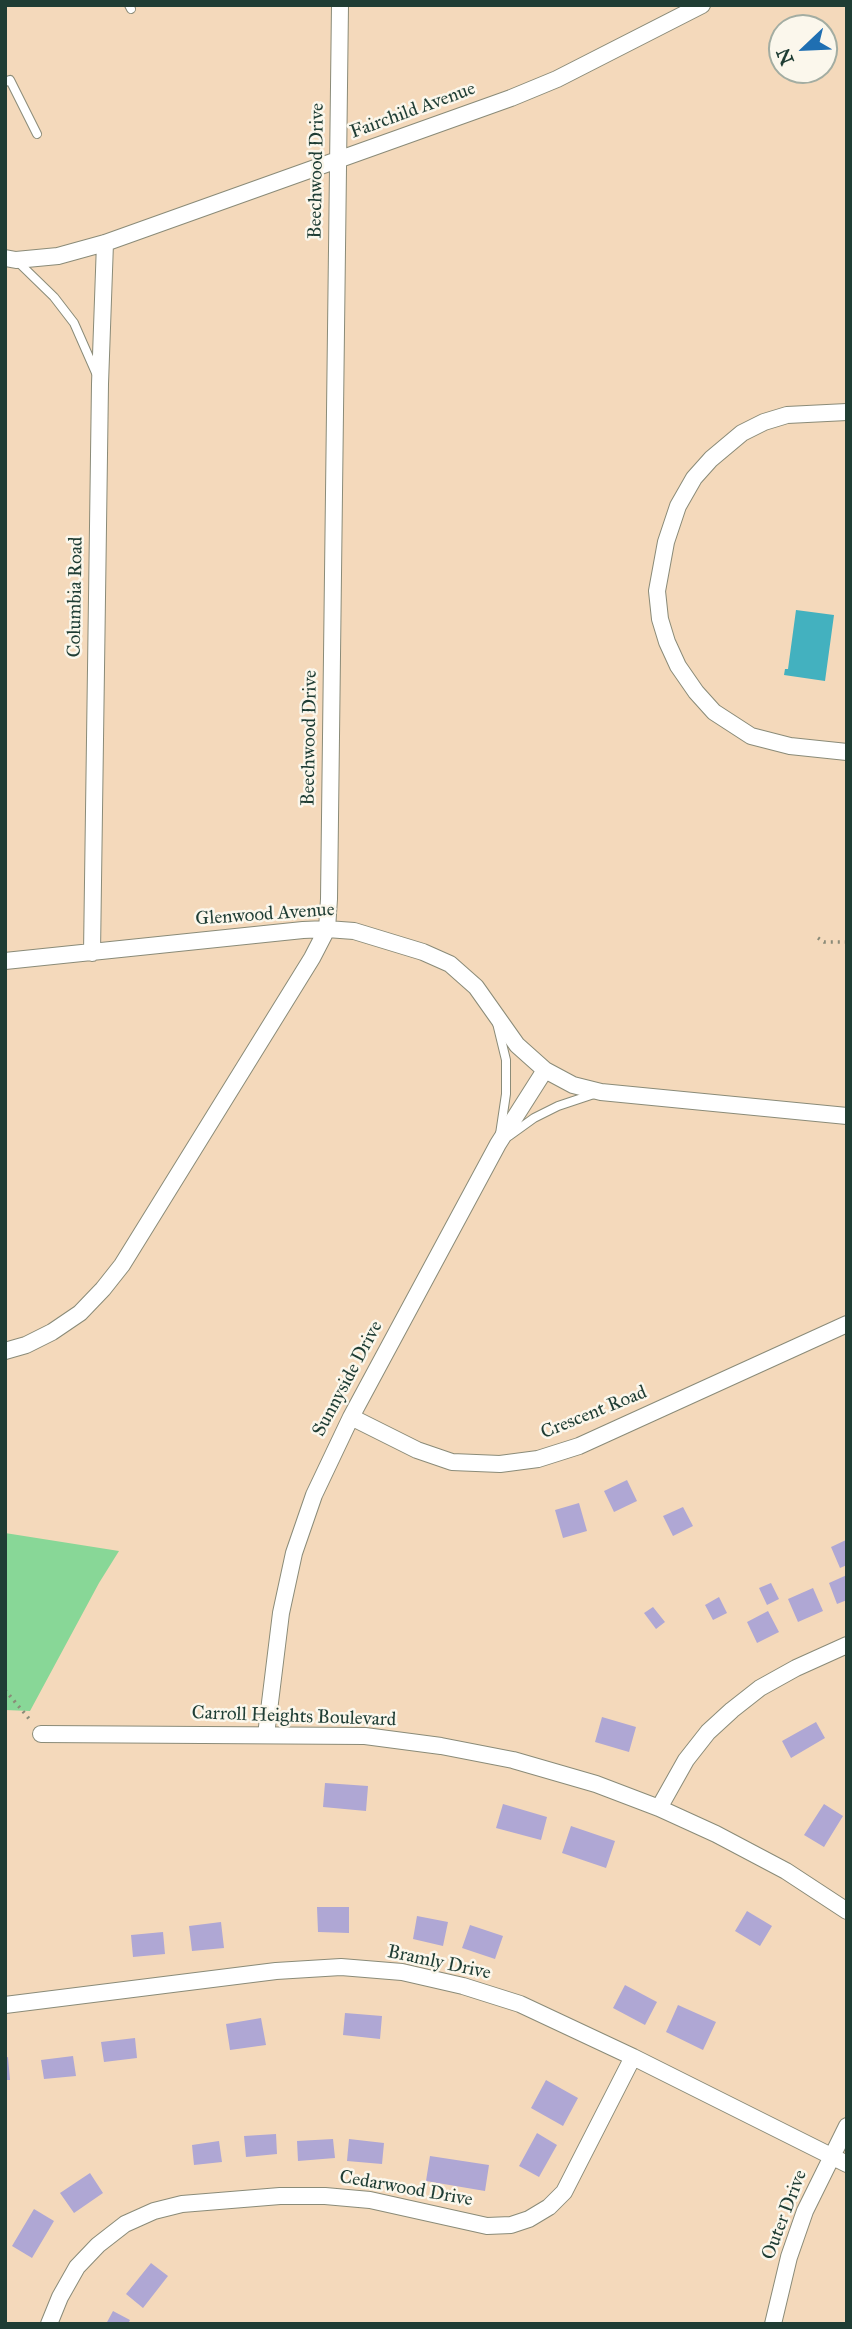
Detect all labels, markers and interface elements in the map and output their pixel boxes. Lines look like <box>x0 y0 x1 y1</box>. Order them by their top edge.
north arrow <box>768 14 838 84</box>
text: N <box>771 45 799 69</box>
street label: Fairchild Avenue <box>347 78 479 144</box>
street label: Beechwood Drive <box>304 103 330 239</box>
street label: Columbia Road <box>64 537 88 657</box>
street label: Beechwood Drive <box>297 670 323 806</box>
street label: Glenwood Avenue <box>195 899 335 931</box>
street label: Sunnyside Drive <box>308 1317 388 1441</box>
street label: Crescent Road <box>538 1381 650 1445</box>
street label: Carroll Heights Boulevard <box>191 1702 397 1732</box>
street label: Bramly Drive <box>385 1941 493 1985</box>
street label: Cedarwood Drive <box>338 2166 474 2212</box>
street label: Outer Drive <box>757 2167 813 2263</box>

